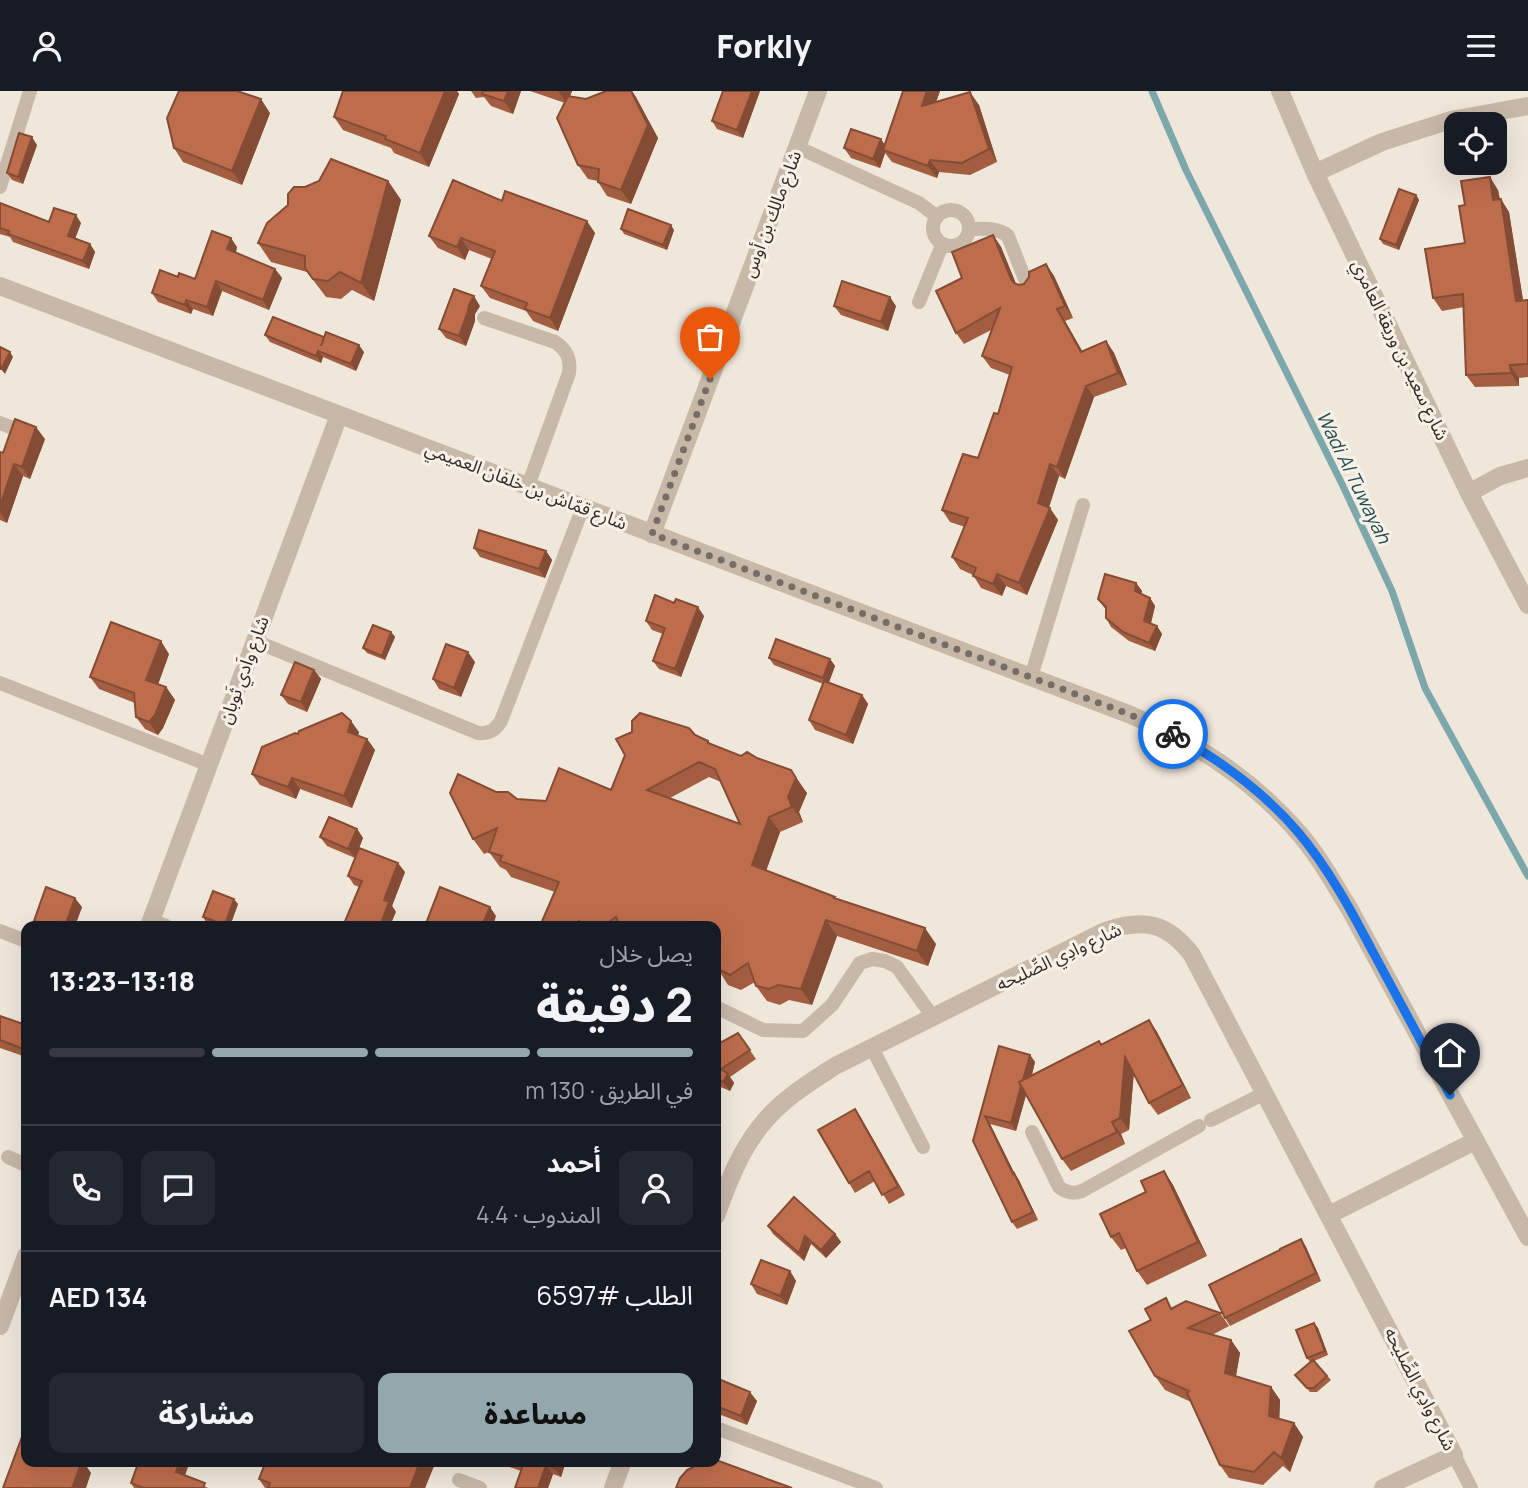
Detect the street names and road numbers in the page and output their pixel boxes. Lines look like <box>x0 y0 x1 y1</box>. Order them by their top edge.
street label: شارع مالِك بن أوس <box>736 147 809 282</box>
street label: شارع سعيد بن وريقة العامري <box>1344 255 1455 445</box>
street label: شارع قمّاش بن خلفان العميمي <box>421 435 631 538</box>
street label: شارع واَدي ثَوبان <box>212 612 277 728</box>
street label: شارع وادِي الصِّليحه <box>992 917 1126 998</box>
street label: شارع وادِي الصِّليحه <box>1377 1323 1462 1456</box>

